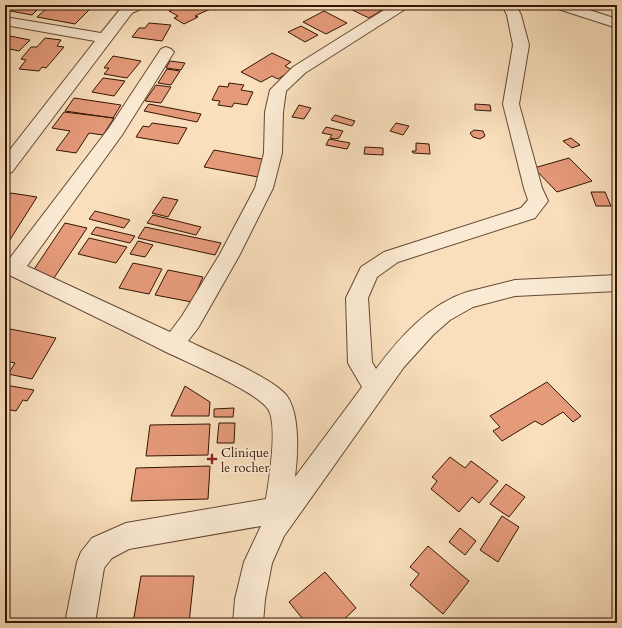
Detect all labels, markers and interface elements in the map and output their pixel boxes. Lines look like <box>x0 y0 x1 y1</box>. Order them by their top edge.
place label: Clinique le rocher <box>221 444 269 477</box>
marker: Clinique le rocher <box>206 453 218 465</box>

